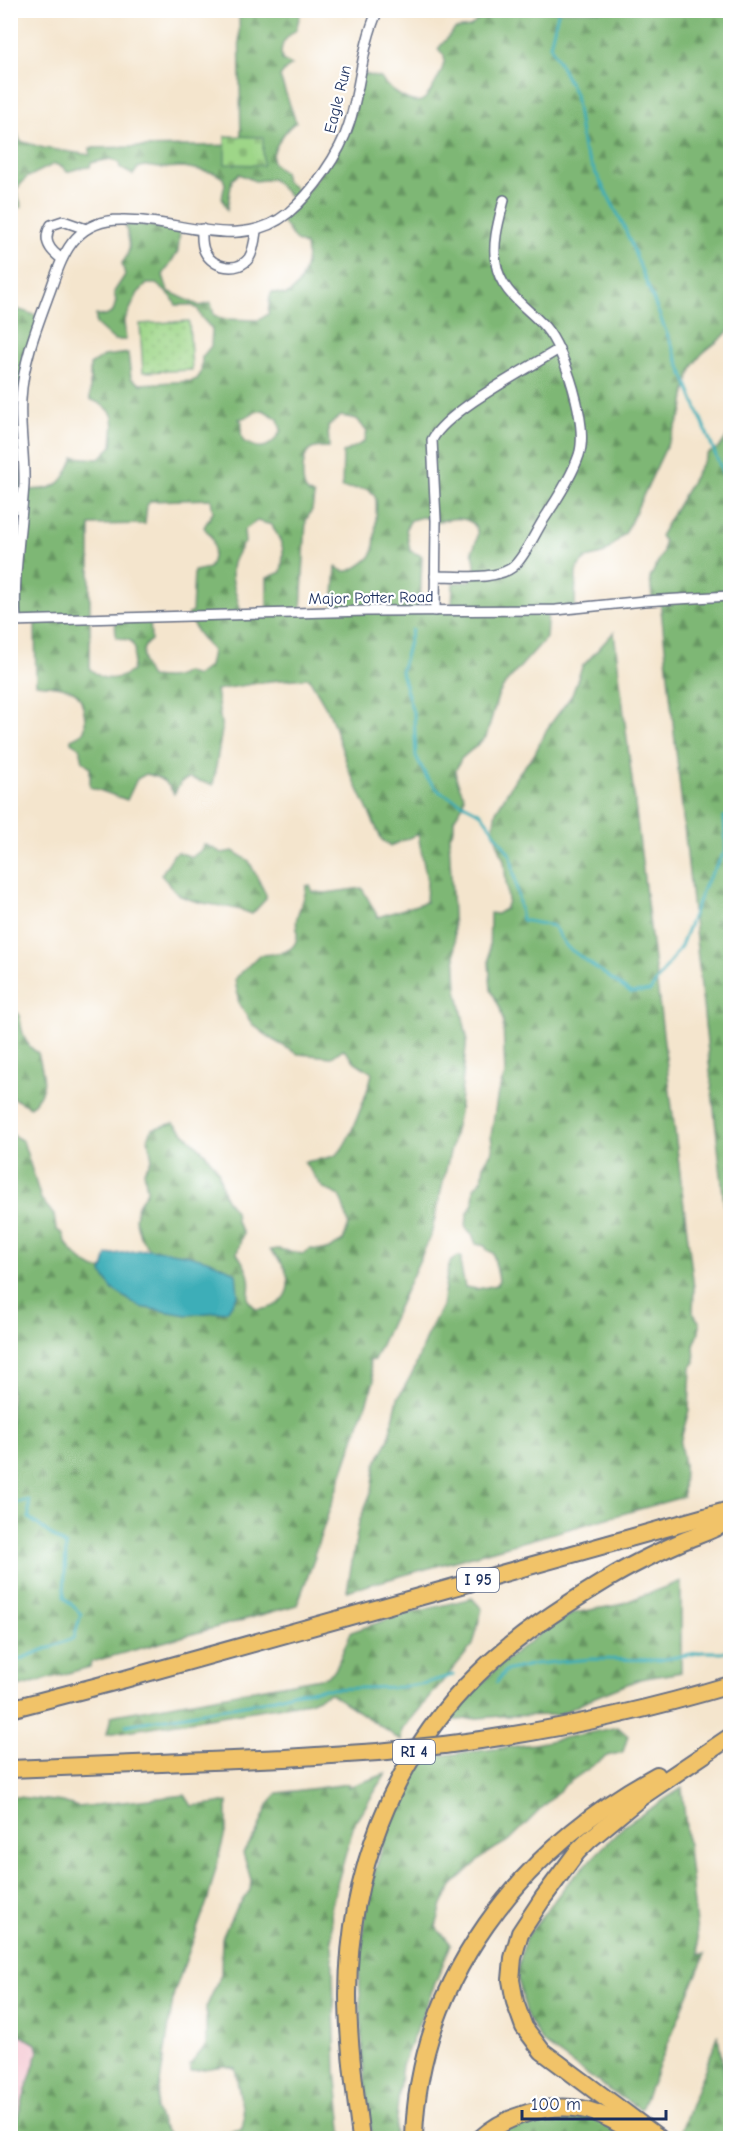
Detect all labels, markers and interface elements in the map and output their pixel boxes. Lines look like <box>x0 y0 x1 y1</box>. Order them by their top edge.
street label: Eagle Run <box>321 63 355 135</box>
street label: Major Potter Road <box>308 588 434 608</box>
road number: I 95 <box>457 1568 499 1592</box>
road number: RI 4 <box>393 1740 435 1764</box>
scale bar <box>522 2083 666 2121</box>
text: 100 m <box>531 2094 581 2115</box>

